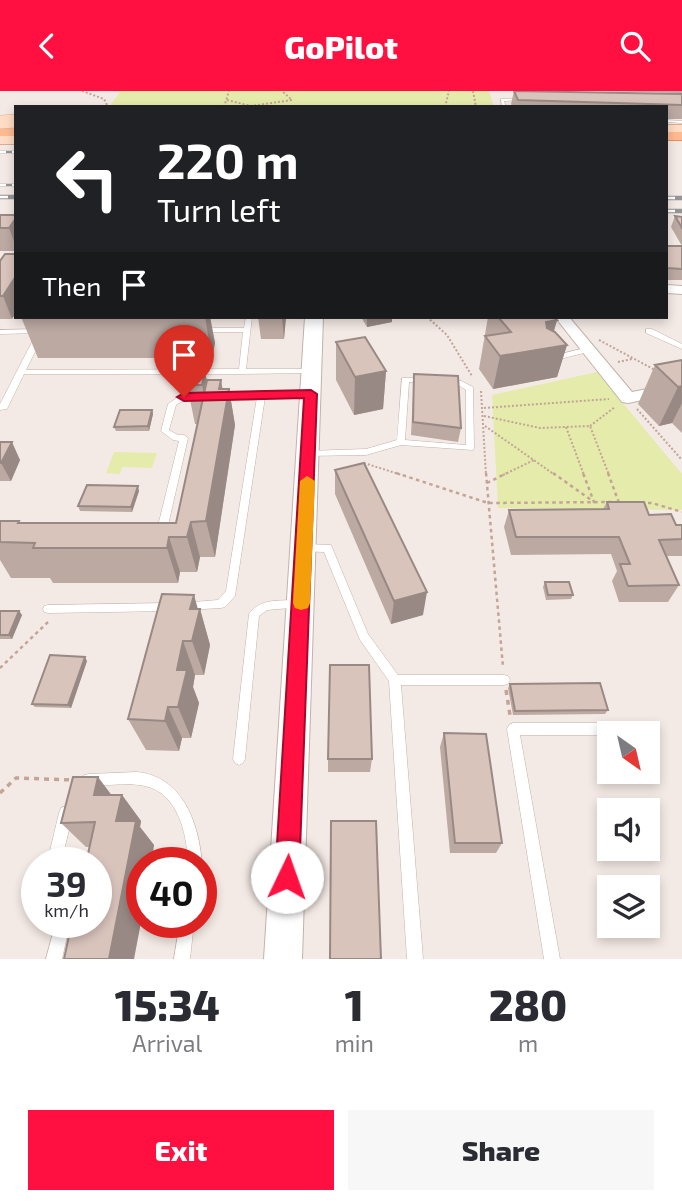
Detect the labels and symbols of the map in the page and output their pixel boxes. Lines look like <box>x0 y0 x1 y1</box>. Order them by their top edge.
pin <box>154 325 214 397</box>
north arrow <box>597 721 660 784</box>
position arrow <box>250 840 324 914</box>
speed limit sign: 40 <box>126 847 217 938</box>

